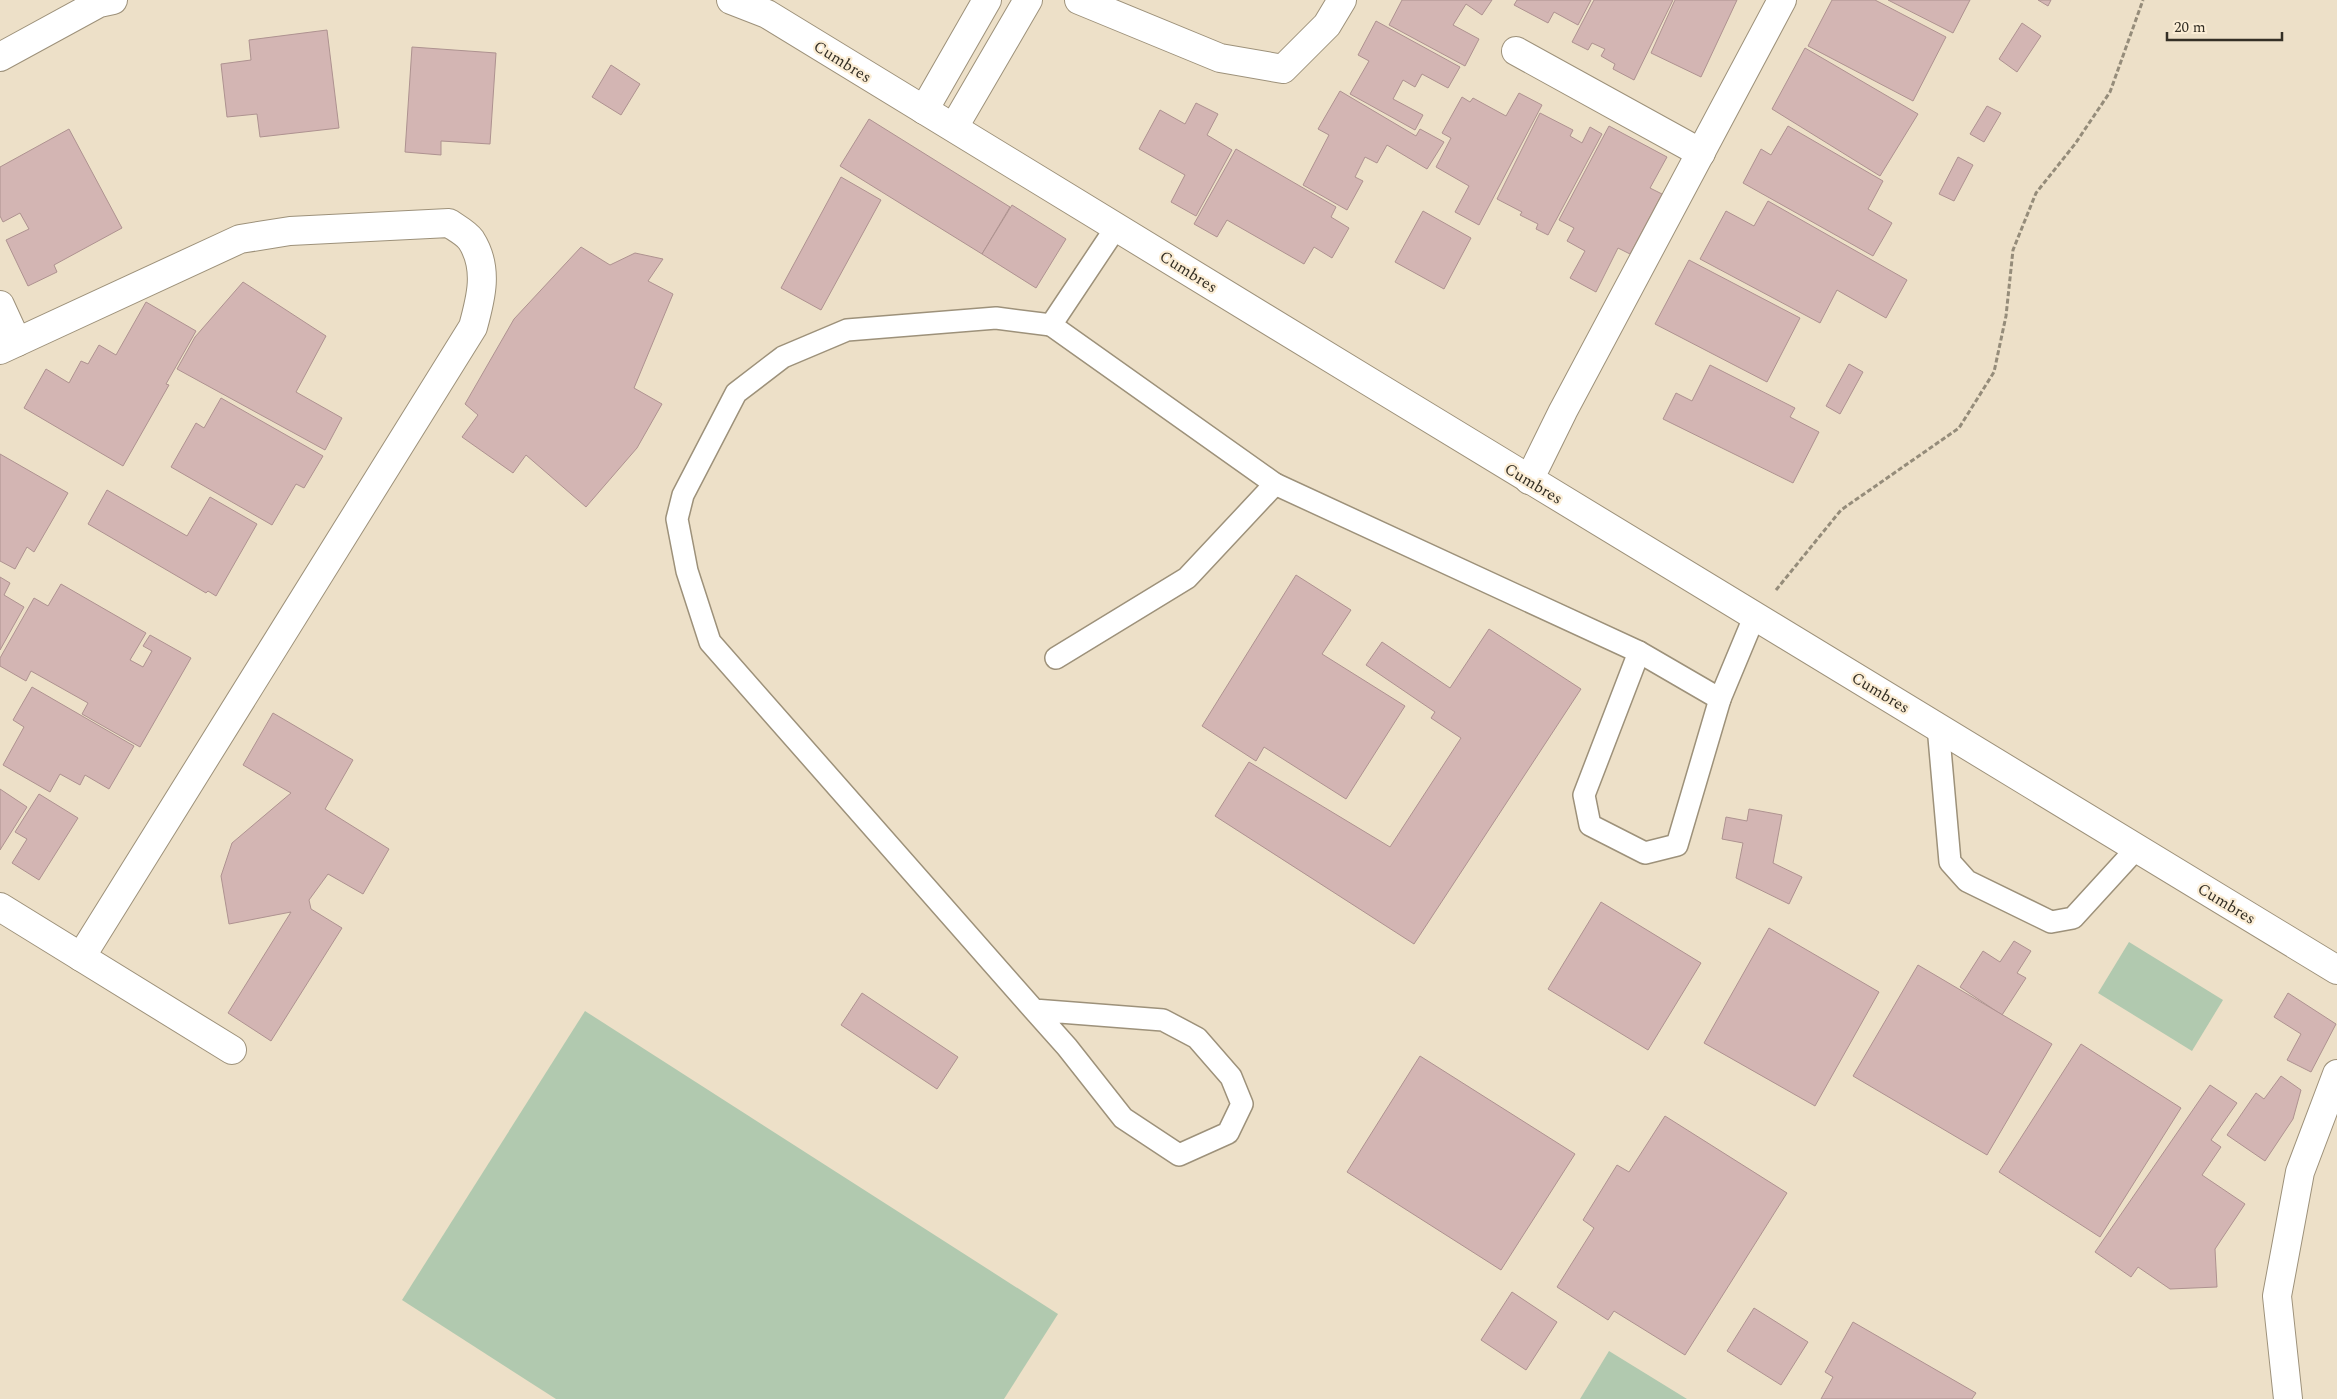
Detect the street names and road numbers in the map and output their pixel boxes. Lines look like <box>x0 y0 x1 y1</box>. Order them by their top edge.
street label: Cumbres <box>809 35 876 89</box>
street label: Cumbres <box>1155 245 1222 299</box>
street label: Cumbres <box>1500 457 1567 511</box>
street label: Cumbres <box>1847 666 1914 720</box>
street label: Cumbres <box>2193 877 2260 931</box>

